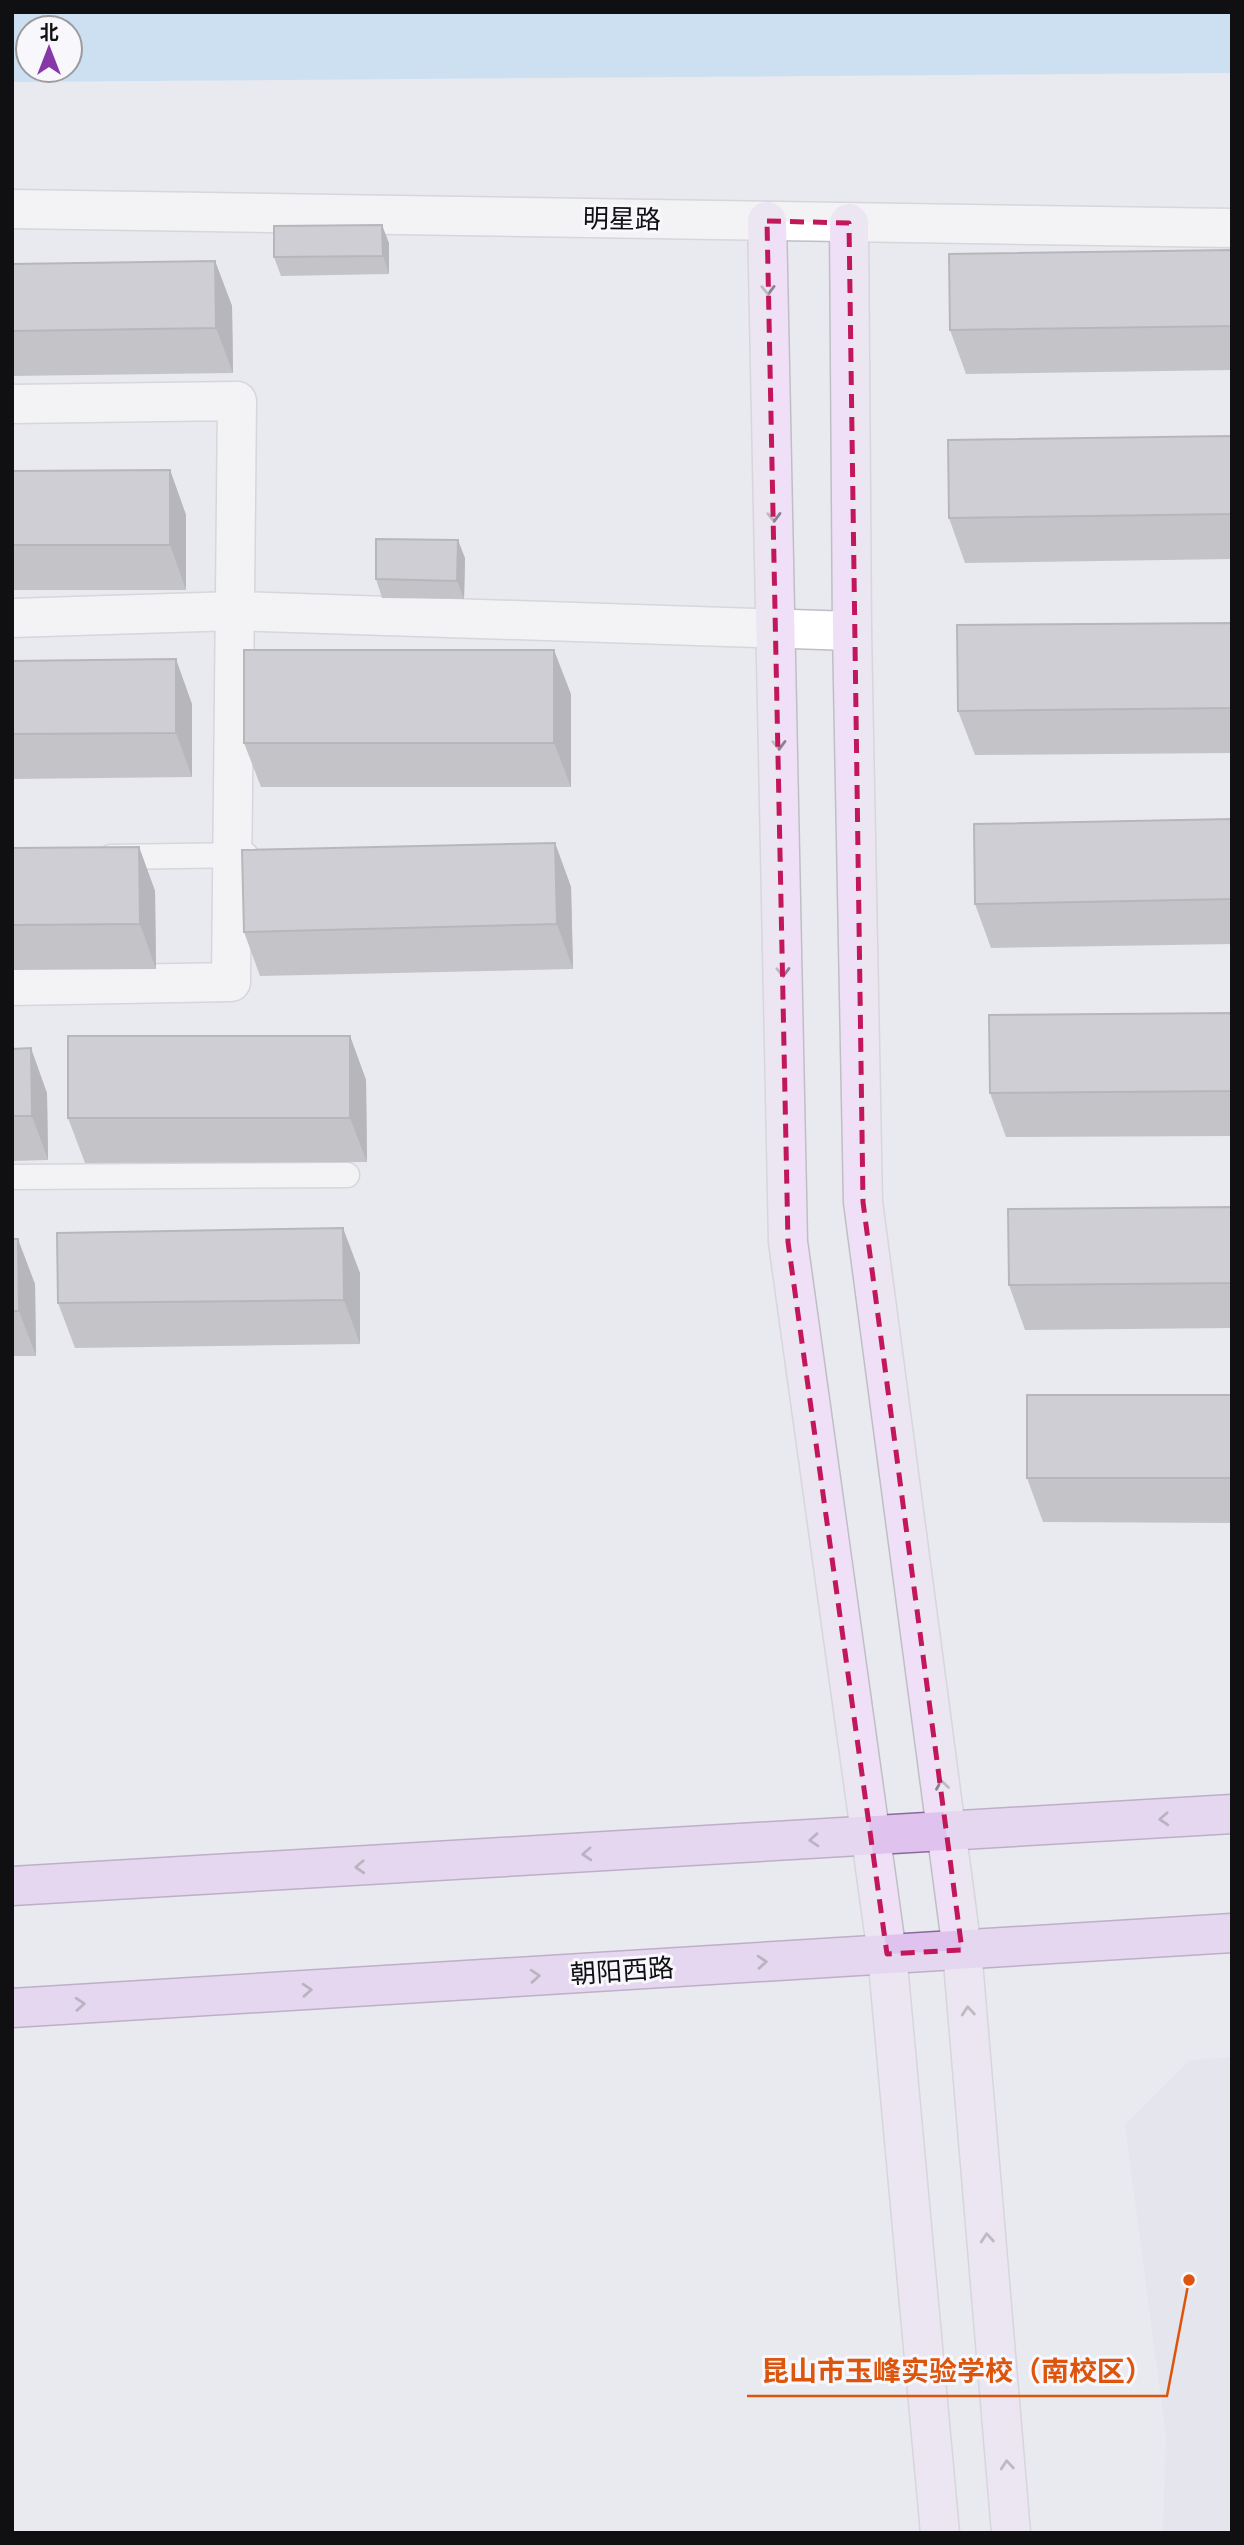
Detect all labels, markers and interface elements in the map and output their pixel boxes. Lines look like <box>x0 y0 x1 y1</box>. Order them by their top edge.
north arrow <box>14 14 84 84</box>
text: 北 <box>39 21 59 44</box>
street label: 明星路 <box>583 202 661 236</box>
one-way arrow <box>760 285 776 295</box>
one-way arrow <box>766 512 781 523</box>
one-way arrow <box>771 739 786 750</box>
one-way arrow <box>775 967 790 978</box>
one-way arrow <box>935 1779 950 1791</box>
one-way arrow <box>1158 1811 1169 1826</box>
one-way arrow <box>808 1832 819 1847</box>
one-way arrow <box>581 1846 592 1861</box>
one-way arrow <box>354 1859 365 1874</box>
street label: 朝阳西路 <box>569 1951 675 1991</box>
one-way arrow <box>756 1955 767 1970</box>
one-way arrow <box>529 1969 540 1984</box>
one-way arrow <box>302 1983 313 1998</box>
one-way arrow <box>75 1997 86 2012</box>
one-way arrow <box>961 2006 976 2017</box>
one-way arrow <box>980 2232 995 2243</box>
callout: 昆山市玉峰实验学校（南校区） <box>747 2347 1167 2396</box>
text: 昆山市玉峰实验学校（南校区） <box>761 2354 1153 2388</box>
one-way arrow <box>1000 2459 1015 2470</box>

